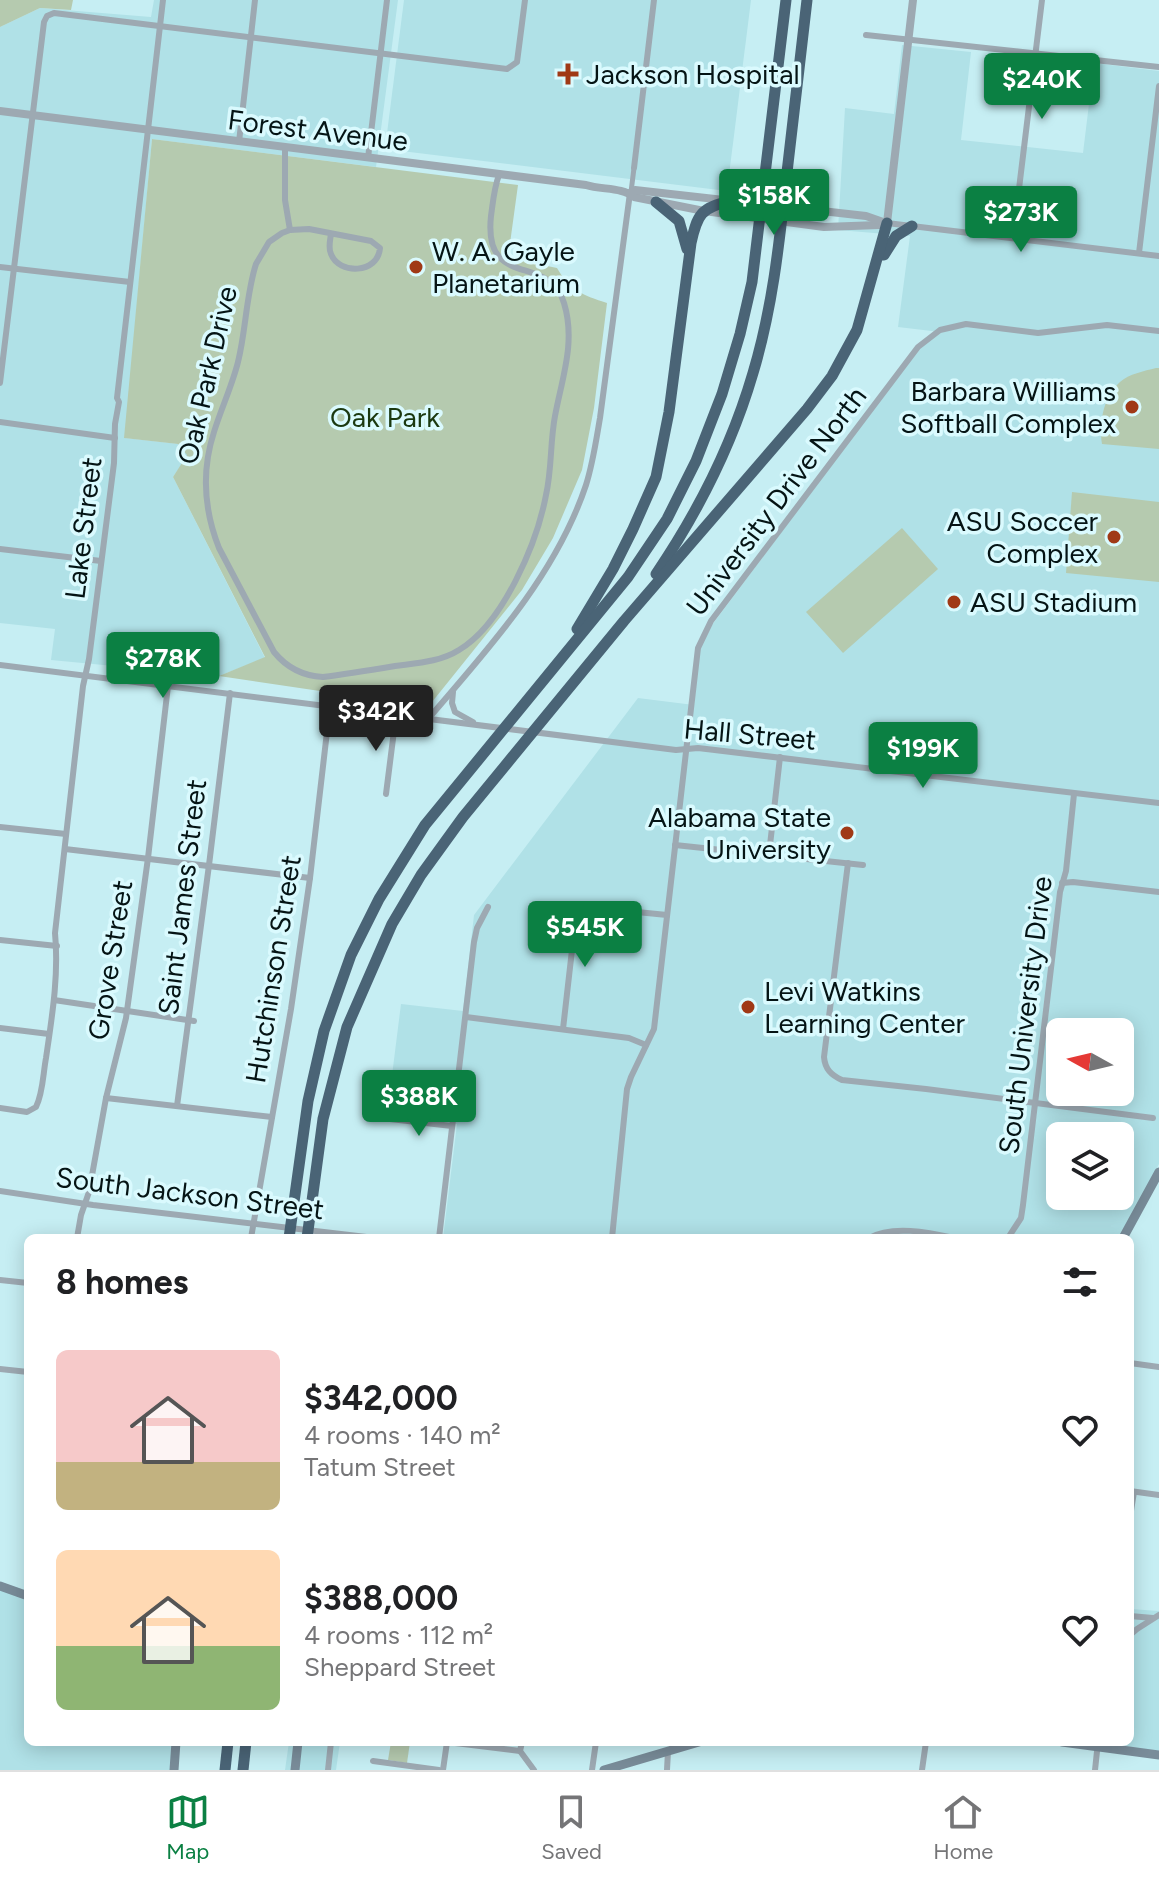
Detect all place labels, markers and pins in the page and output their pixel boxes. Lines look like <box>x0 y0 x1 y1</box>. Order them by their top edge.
pin: $240K <box>986 53 1098 121</box>
place label: Jackson Hospital <box>586 57 800 91</box>
marker: Jackson Hospital <box>557 63 579 85</box>
pin: $158K <box>718 169 830 237</box>
pin: $273K <box>965 186 1077 254</box>
place label: W. A. Gayle Planetarium <box>432 234 580 300</box>
marker: W. A. Gayle Planetarium <box>407 258 425 276</box>
place label: Barbara Williams Softball Complex <box>900 374 1117 440</box>
marker: Barbara Williams Softball Complex <box>1123 398 1141 416</box>
place label: ASU Soccer Complex <box>947 504 1099 570</box>
marker: ASU Soccer Complex <box>1105 528 1123 546</box>
place label: ASU Stadium <box>970 585 1137 619</box>
marker: ASU Stadium <box>945 593 963 611</box>
pin: $278K <box>107 632 219 700</box>
pin: $342K <box>320 685 432 753</box>
pin: $199K <box>867 722 979 790</box>
place label: Alabama State University <box>648 800 831 866</box>
marker: Alabama State University <box>838 824 856 842</box>
pin: $545K <box>529 901 641 969</box>
place label: Levi Watkins Learning Center <box>764 974 966 1040</box>
marker: Levi Watkins Learning Center <box>739 998 757 1016</box>
pin: $388K <box>363 1070 475 1138</box>

